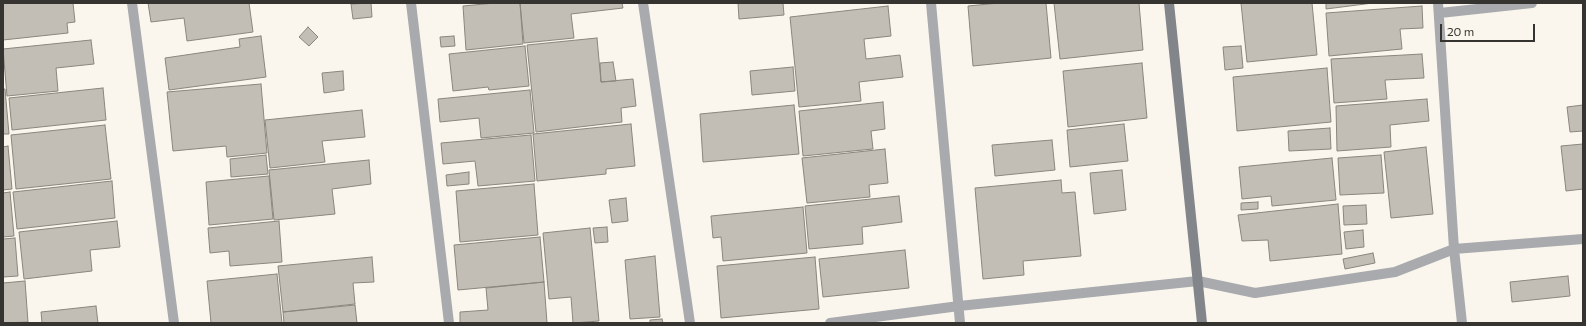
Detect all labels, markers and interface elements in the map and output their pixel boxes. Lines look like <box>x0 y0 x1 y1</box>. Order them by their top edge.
scale bar <box>1442 16 1537 42</box>
text: 20 m <box>1447 24 1474 38</box>

